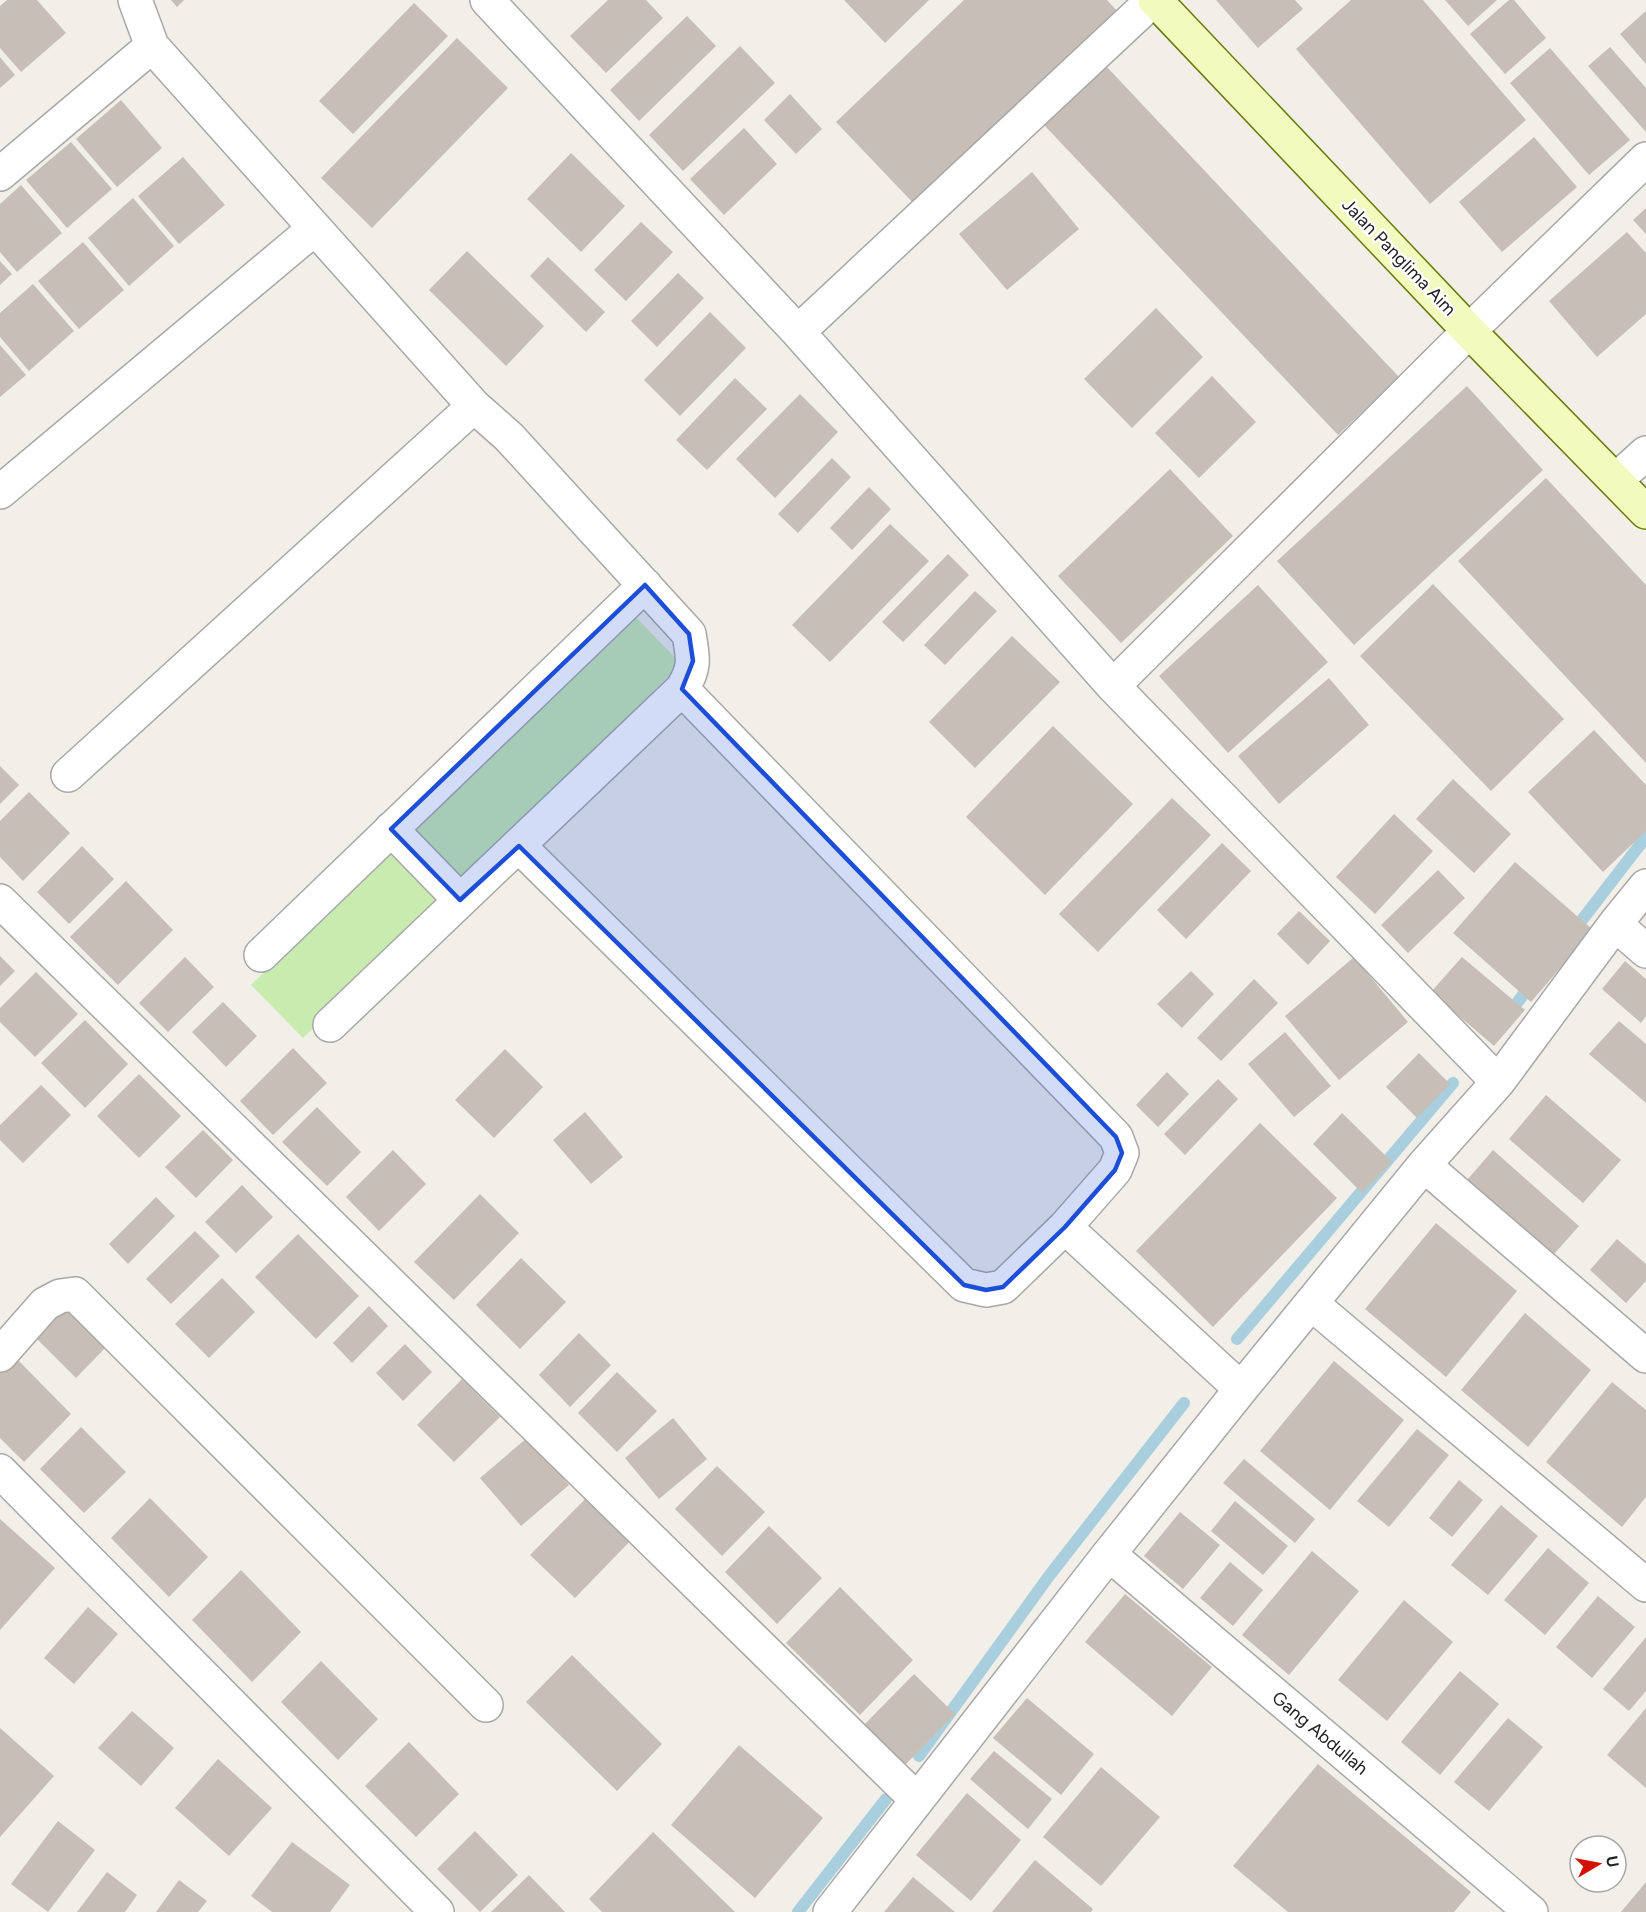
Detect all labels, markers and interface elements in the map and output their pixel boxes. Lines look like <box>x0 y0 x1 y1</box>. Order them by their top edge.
street label: Jalan Panglima Aim <box>1337 194 1461 320</box>
street label: Gang Abdullah <box>1268 1687 1372 1779</box>
north arrow <box>1568 1834 1628 1894</box>
text: U <box>1602 1854 1623 1869</box>

